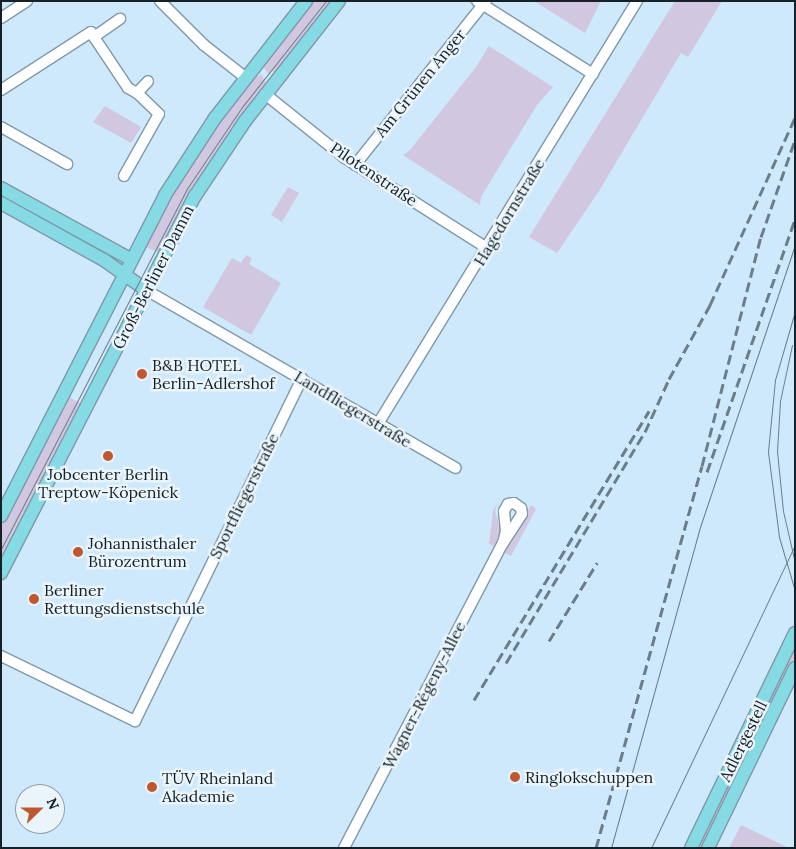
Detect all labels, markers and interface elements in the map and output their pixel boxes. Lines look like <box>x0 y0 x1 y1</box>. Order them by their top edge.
street label: Am Grünen Anger <box>371 25 469 141</box>
street label: Pilotenstraße <box>327 138 421 210</box>
street label: Hagedornstraße <box>469 155 549 269</box>
street label: Groß-Berliner Damm <box>108 202 198 352</box>
place label: B&B HOTEL Berlin-Adlershof <box>152 355 275 393</box>
street label: Landfliegerstraße <box>291 366 415 452</box>
marker: B&B HOTEL Berlin-Adlershof <box>136 368 148 380</box>
street label: Sportfliegerstraße <box>205 430 283 562</box>
marker: Jobcenter Berlin Treptow-Köpenick <box>102 450 114 462</box>
place label: Jobcenter Berlin Treptow-Köpenick <box>38 464 178 502</box>
place label: Johannisthaler Bürozentrum <box>88 533 196 571</box>
marker: Johannisthaler Bürozentrum <box>72 546 84 558</box>
place label: Berliner Rettungsdienstschule <box>44 580 205 618</box>
marker: Berliner Rettungsdienstschule <box>28 593 40 605</box>
street label: Wagner-Régeny-Allee <box>379 618 469 772</box>
street label: Adlergestell <box>715 697 771 785</box>
place label: Ringlokschuppen <box>525 767 653 787</box>
place label: TÜV Rheinland Akademie <box>162 768 273 806</box>
marker: Ringlokschuppen <box>509 771 521 783</box>
marker: TÜV Rheinland Akademie <box>146 781 158 793</box>
north arrow <box>15 784 65 834</box>
text: N <box>43 795 63 812</box>

